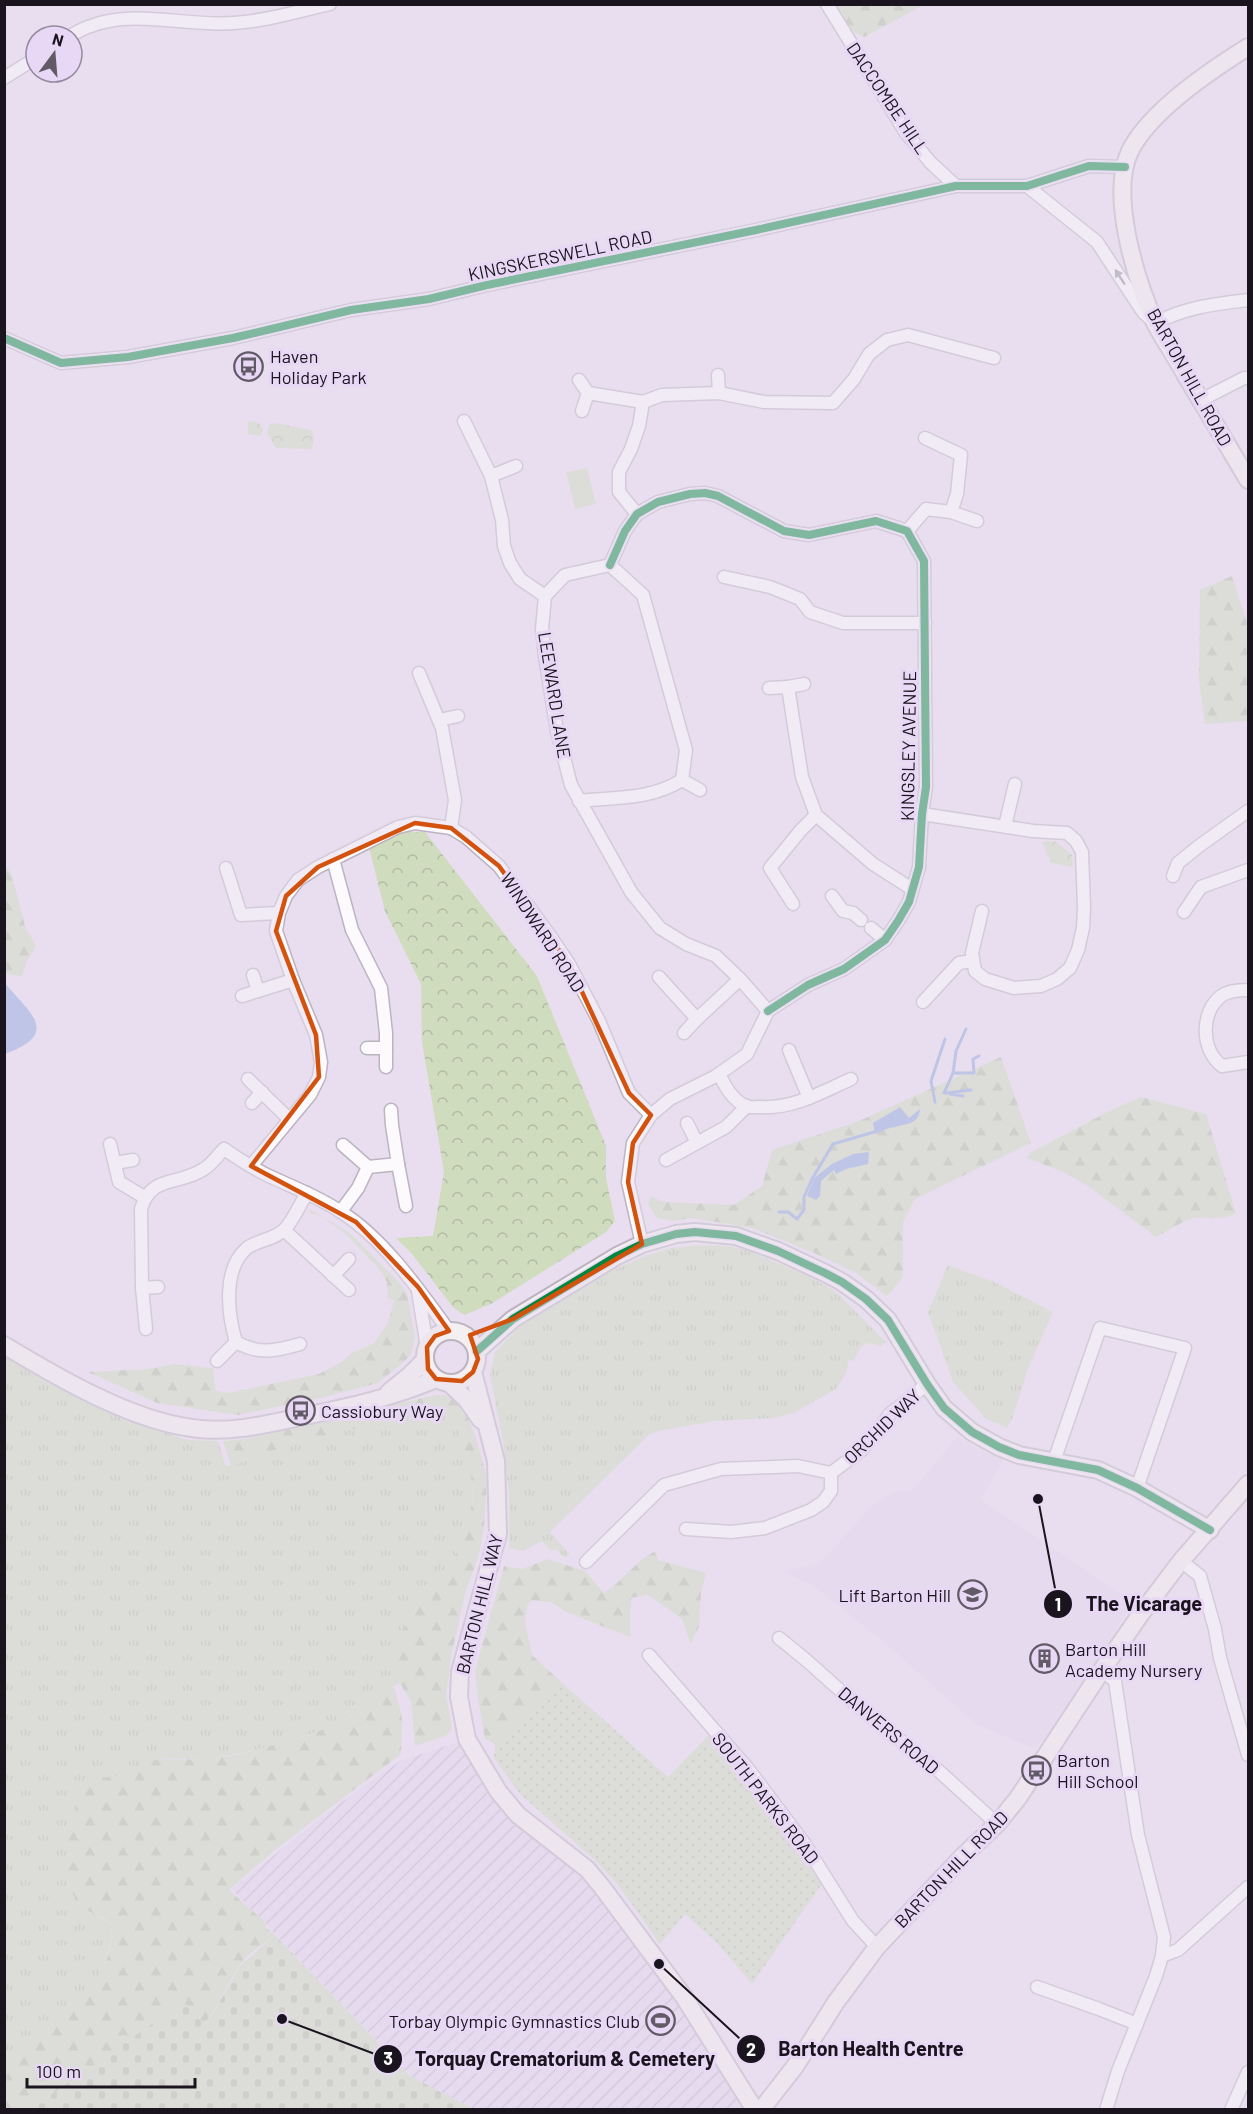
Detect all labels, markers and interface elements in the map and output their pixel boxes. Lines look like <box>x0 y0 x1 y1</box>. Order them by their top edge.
north arrow <box>24 24 84 84</box>
text: N <box>51 29 66 50</box>
street label: DACCOMBE HILL <box>843 38 933 158</box>
street label: KINGSKERSWELL ROAD <box>466 225 654 285</box>
one-way arrow <box>1115 269 1126 285</box>
street label: BARTON HILL ROAD <box>1143 304 1237 450</box>
place label: Haven Holiday Park <box>270 345 367 388</box>
bus stop icon: Haven Holiday Park <box>233 350 265 382</box>
street label: LEEWARD LANE <box>534 630 576 760</box>
street label: KINGSLEY AVENUE <box>896 671 920 821</box>
street label: WINDWARD ROAD <box>496 868 590 996</box>
street label: ORCHID WAY <box>839 1384 925 1468</box>
bus stop icon: Cassiobury Way <box>284 1395 316 1427</box>
place label: Cassiobury Way <box>321 1400 443 1422</box>
street label: BARTON HILL WAY <box>451 1532 507 1676</box>
school or university icon: Lift Barton Hill <box>956 1579 988 1611</box>
place label: Lift Barton Hill <box>838 1584 951 1606</box>
callout: The Vicarage <box>1043 1585 1214 1623</box>
text: The Vicarage <box>1086 1591 1202 1615</box>
text: 1 <box>1055 1593 1061 1615</box>
place label: Barton Hill Academy Nursery <box>1065 1638 1202 1681</box>
building icon: Barton Hill Academy Nursery <box>1028 1643 1060 1675</box>
street label: DANVERS ROAD <box>834 1682 944 1778</box>
street label: SOUTH PARKS ROAD <box>708 1728 824 1868</box>
place label: Barton Hill School <box>1057 1749 1138 1792</box>
bus stop icon: Barton Hill School <box>1020 1754 1052 1786</box>
street label: BARTON HILL ROAD <box>890 1806 1012 1932</box>
sports icon: Torbay Olympic Gymnastics Club <box>645 2005 677 2037</box>
place label: Torbay Olympic Gymnastics Club <box>389 2010 640 2032</box>
callout: Barton Health Centre <box>736 2030 976 2068</box>
text: Barton Health Centre <box>778 2036 964 2060</box>
text: 2 <box>746 2038 756 2060</box>
callout: Torquay Crematorium & Cemetery <box>373 2040 727 2078</box>
text: Torquay Crematorium & Cemetery <box>415 2046 715 2070</box>
text: 3 <box>383 2047 393 2069</box>
scale bar <box>27 2051 195 2089</box>
text: 100 m <box>36 2060 81 2082</box>

